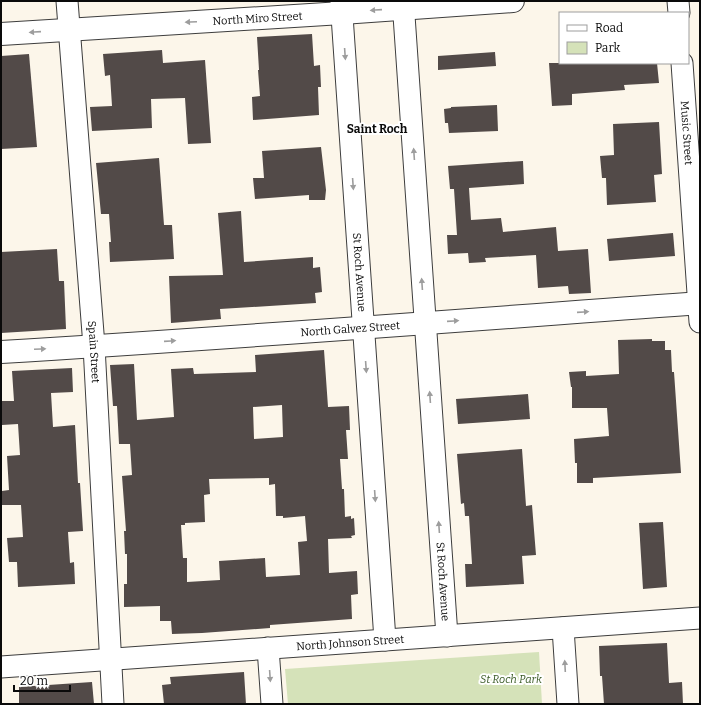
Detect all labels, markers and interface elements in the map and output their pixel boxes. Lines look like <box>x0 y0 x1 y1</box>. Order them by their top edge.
one-way arrow <box>370 7 383 14</box>
street label: North Miro Street <box>212 9 303 27</box>
legend <box>559 12 689 64</box>
one-way arrow <box>185 18 197 25</box>
text: Road <box>595 21 623 35</box>
one-way arrow <box>29 28 41 35</box>
text: Park <box>595 41 621 55</box>
one-way arrow <box>341 48 348 60</box>
street label: Music Street <box>678 100 696 165</box>
district label: Saint Roch <box>347 122 408 136</box>
one-way arrow <box>410 148 417 160</box>
one-way arrow <box>350 178 357 190</box>
street label: St Roch Avenue <box>350 232 369 312</box>
one-way arrow <box>419 278 426 290</box>
one-way arrow <box>577 308 589 315</box>
one-way arrow <box>447 317 459 324</box>
street label: North Galvez Street <box>300 319 401 339</box>
street label: Spain Street <box>86 320 102 383</box>
one-way arrow <box>164 338 176 345</box>
one-way arrow <box>34 346 46 353</box>
one-way arrow <box>362 361 369 373</box>
one-way arrow <box>427 391 434 403</box>
one-way arrow <box>371 490 378 502</box>
one-way arrow <box>436 521 443 533</box>
street label: St Roch Avenue <box>434 542 452 622</box>
street label: North Johnson Street <box>296 632 405 653</box>
one-way arrow <box>562 660 569 672</box>
scale bar <box>14 667 70 693</box>
one-way arrow <box>267 670 274 682</box>
park label: St Roch Park <box>480 673 543 686</box>
text: 20 m <box>20 674 49 688</box>

